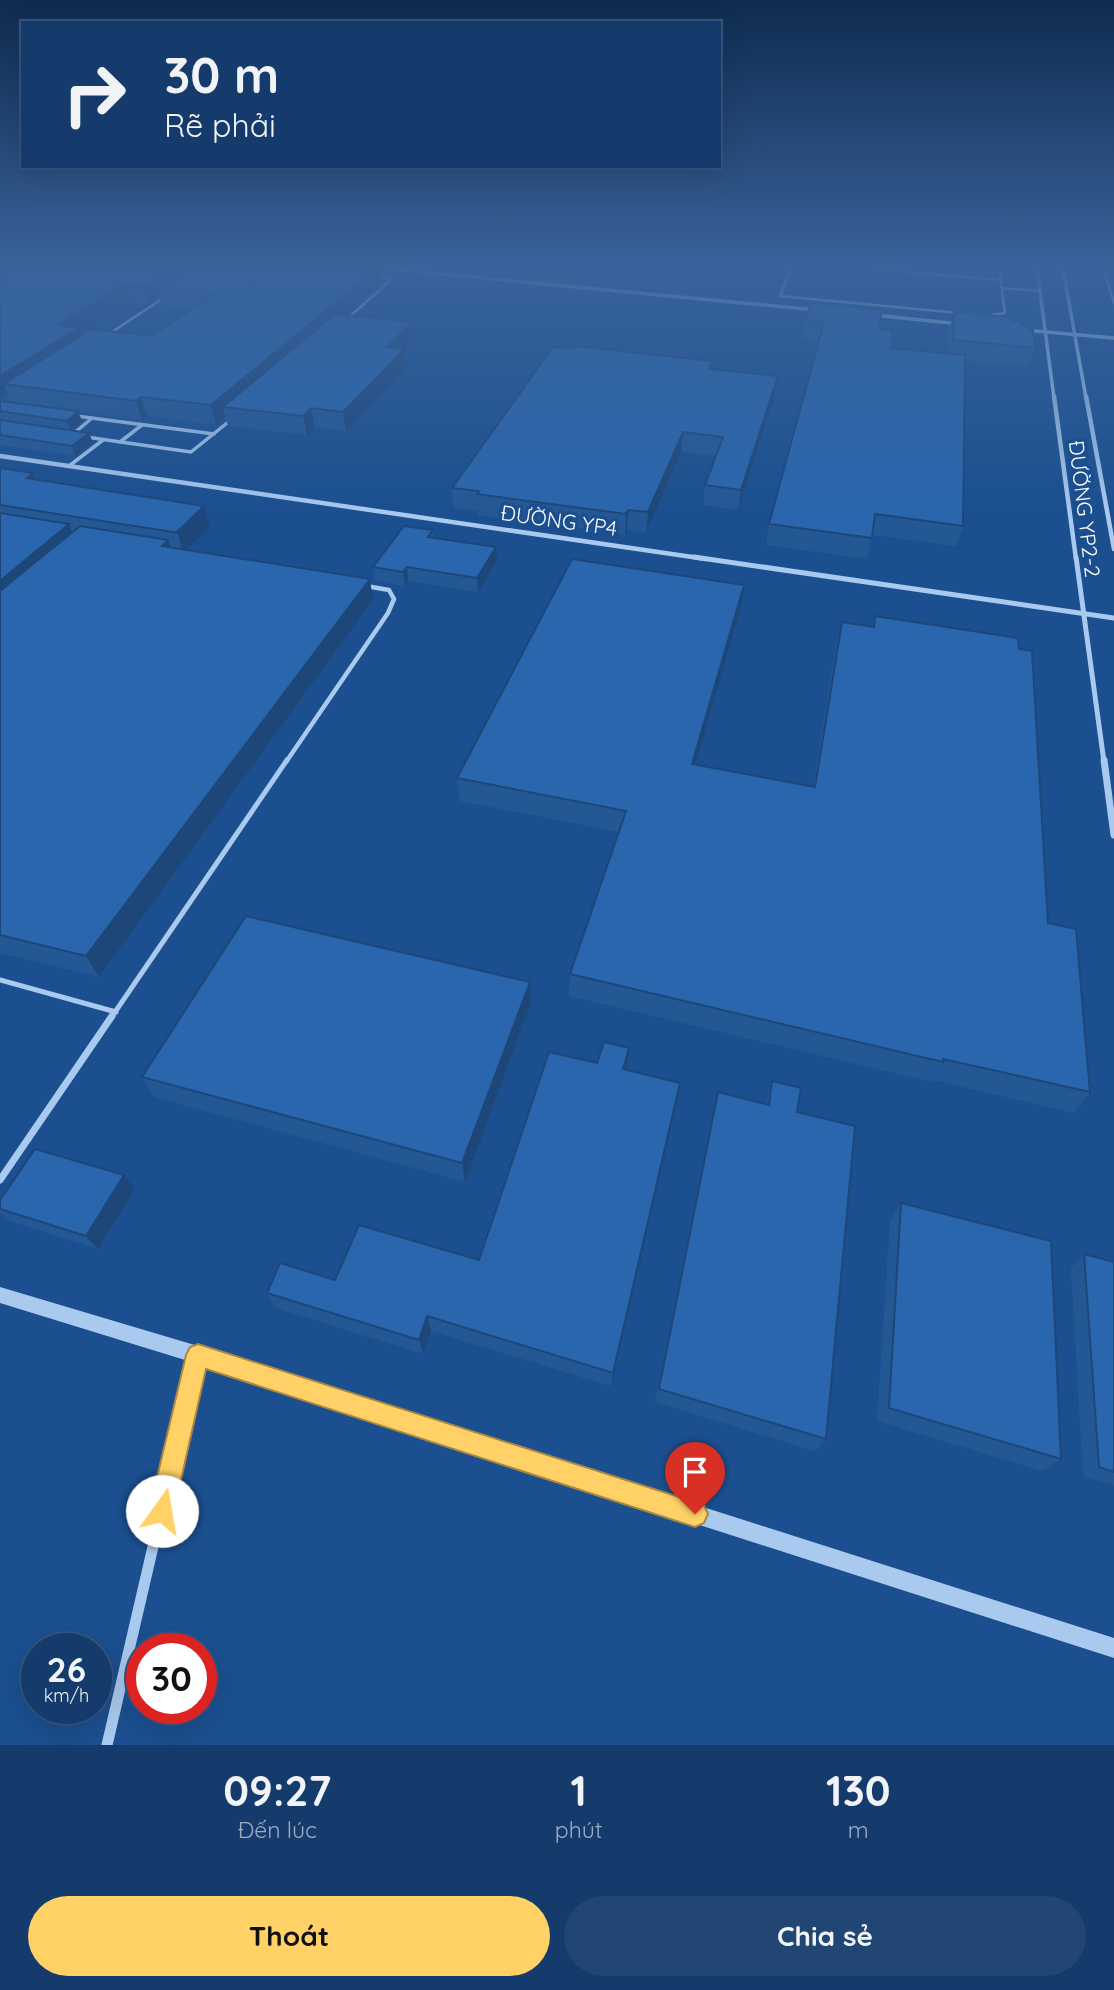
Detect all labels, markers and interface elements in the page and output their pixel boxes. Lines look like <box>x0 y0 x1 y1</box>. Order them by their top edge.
text: 30 m <box>164 44 279 105</box>
icon: right <box>49 49 140 140</box>
text: Rẽ phải <box>164 105 276 145</box>
street label: ĐƯỜNG YP2-2 <box>1064 439 1106 579</box>
street label: ĐƯỜNG YP4 <box>499 499 619 541</box>
pin <box>665 1442 725 1514</box>
icon: arrive <box>676 1453 714 1491</box>
position arrow <box>125 1474 199 1548</box>
speed limit sign: 30 <box>126 1633 217 1724</box>
text: 26 <box>47 1647 86 1691</box>
text: km/h <box>44 1684 89 1707</box>
text: 09:27 <box>223 1764 331 1817</box>
text: 1 <box>571 1764 587 1817</box>
text: 130 <box>826 1764 891 1817</box>
text: Đến lúc <box>238 1815 317 1844</box>
text: phút <box>555 1815 603 1844</box>
text: m <box>848 1815 869 1844</box>
button: Thoát <box>28 1896 550 1976</box>
button: Chia sẻ <box>564 1896 1086 1976</box>

